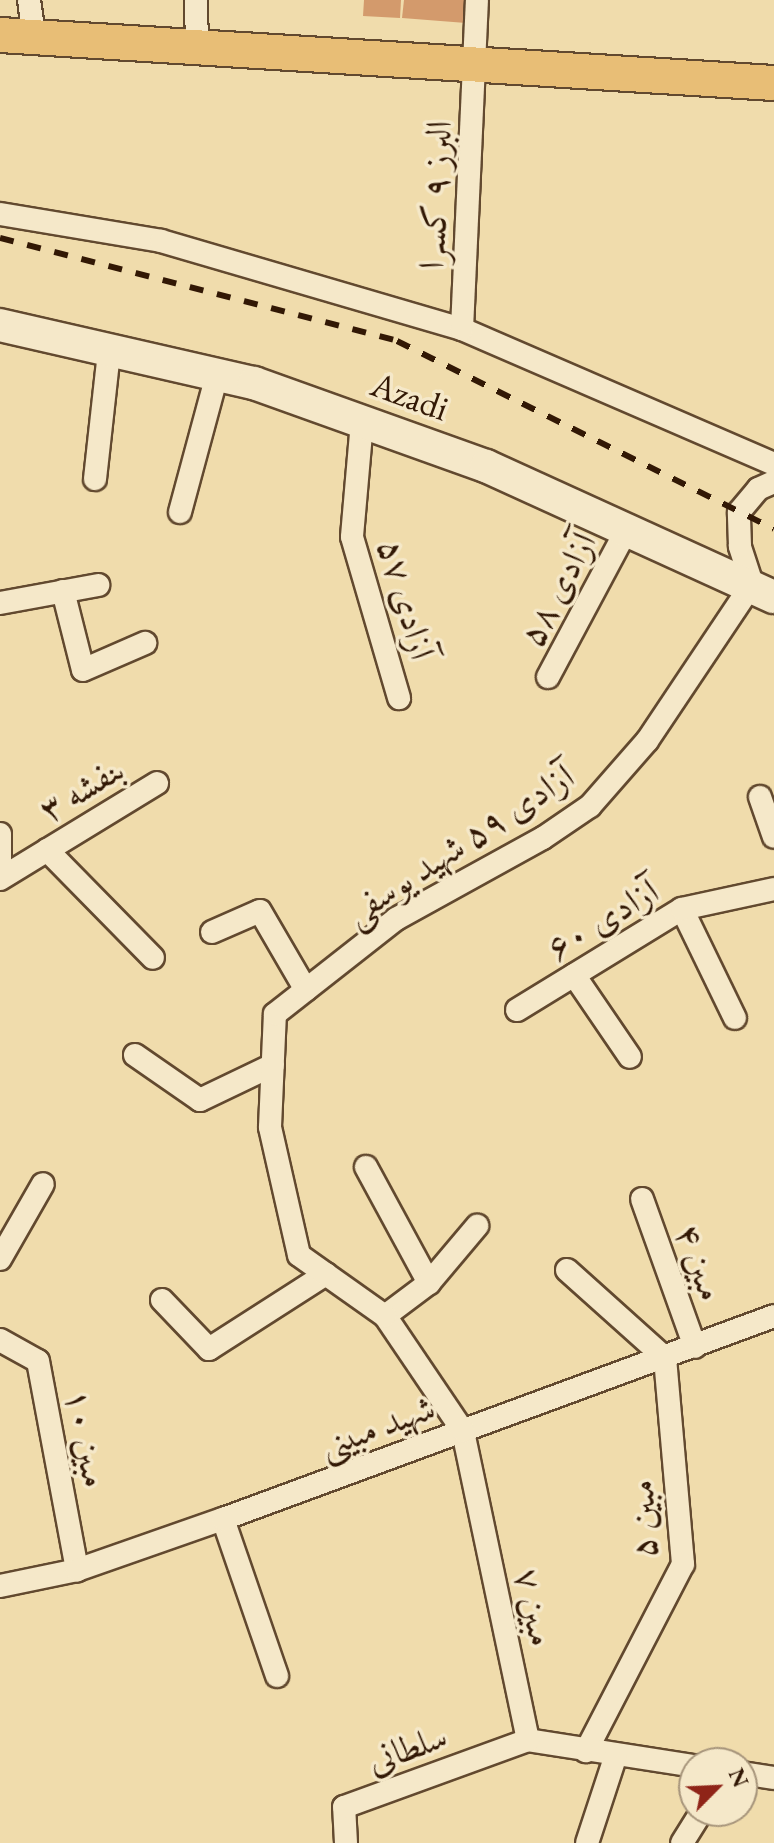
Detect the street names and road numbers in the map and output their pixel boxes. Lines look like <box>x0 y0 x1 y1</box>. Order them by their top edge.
street label: البرز ۹ کسرا <box>410 120 460 270</box>
street label: Azadi <box>365 362 455 430</box>
street label: آزادی ۵۸ <box>509 525 605 653</box>
street label: آزادی ۵۷ <box>369 534 445 664</box>
street label: بنفشه ۳ <box>31 747 131 831</box>
street label: آزادی ۵۹ شهید یوسفی <box>336 754 582 934</box>
street label: آزادی ۶۰ <box>538 869 666 969</box>
street label: مبین ۴ <box>666 1218 734 1306</box>
street label: مبین ۱۰ <box>56 1385 118 1491</box>
street label: شهید مبینی <box>313 1385 441 1467</box>
street label: مبین ۵ <box>619 1479 665 1559</box>
street label: مبین ۷ <box>506 1564 564 1650</box>
street label: سلطانی <box>361 1714 453 1782</box>

